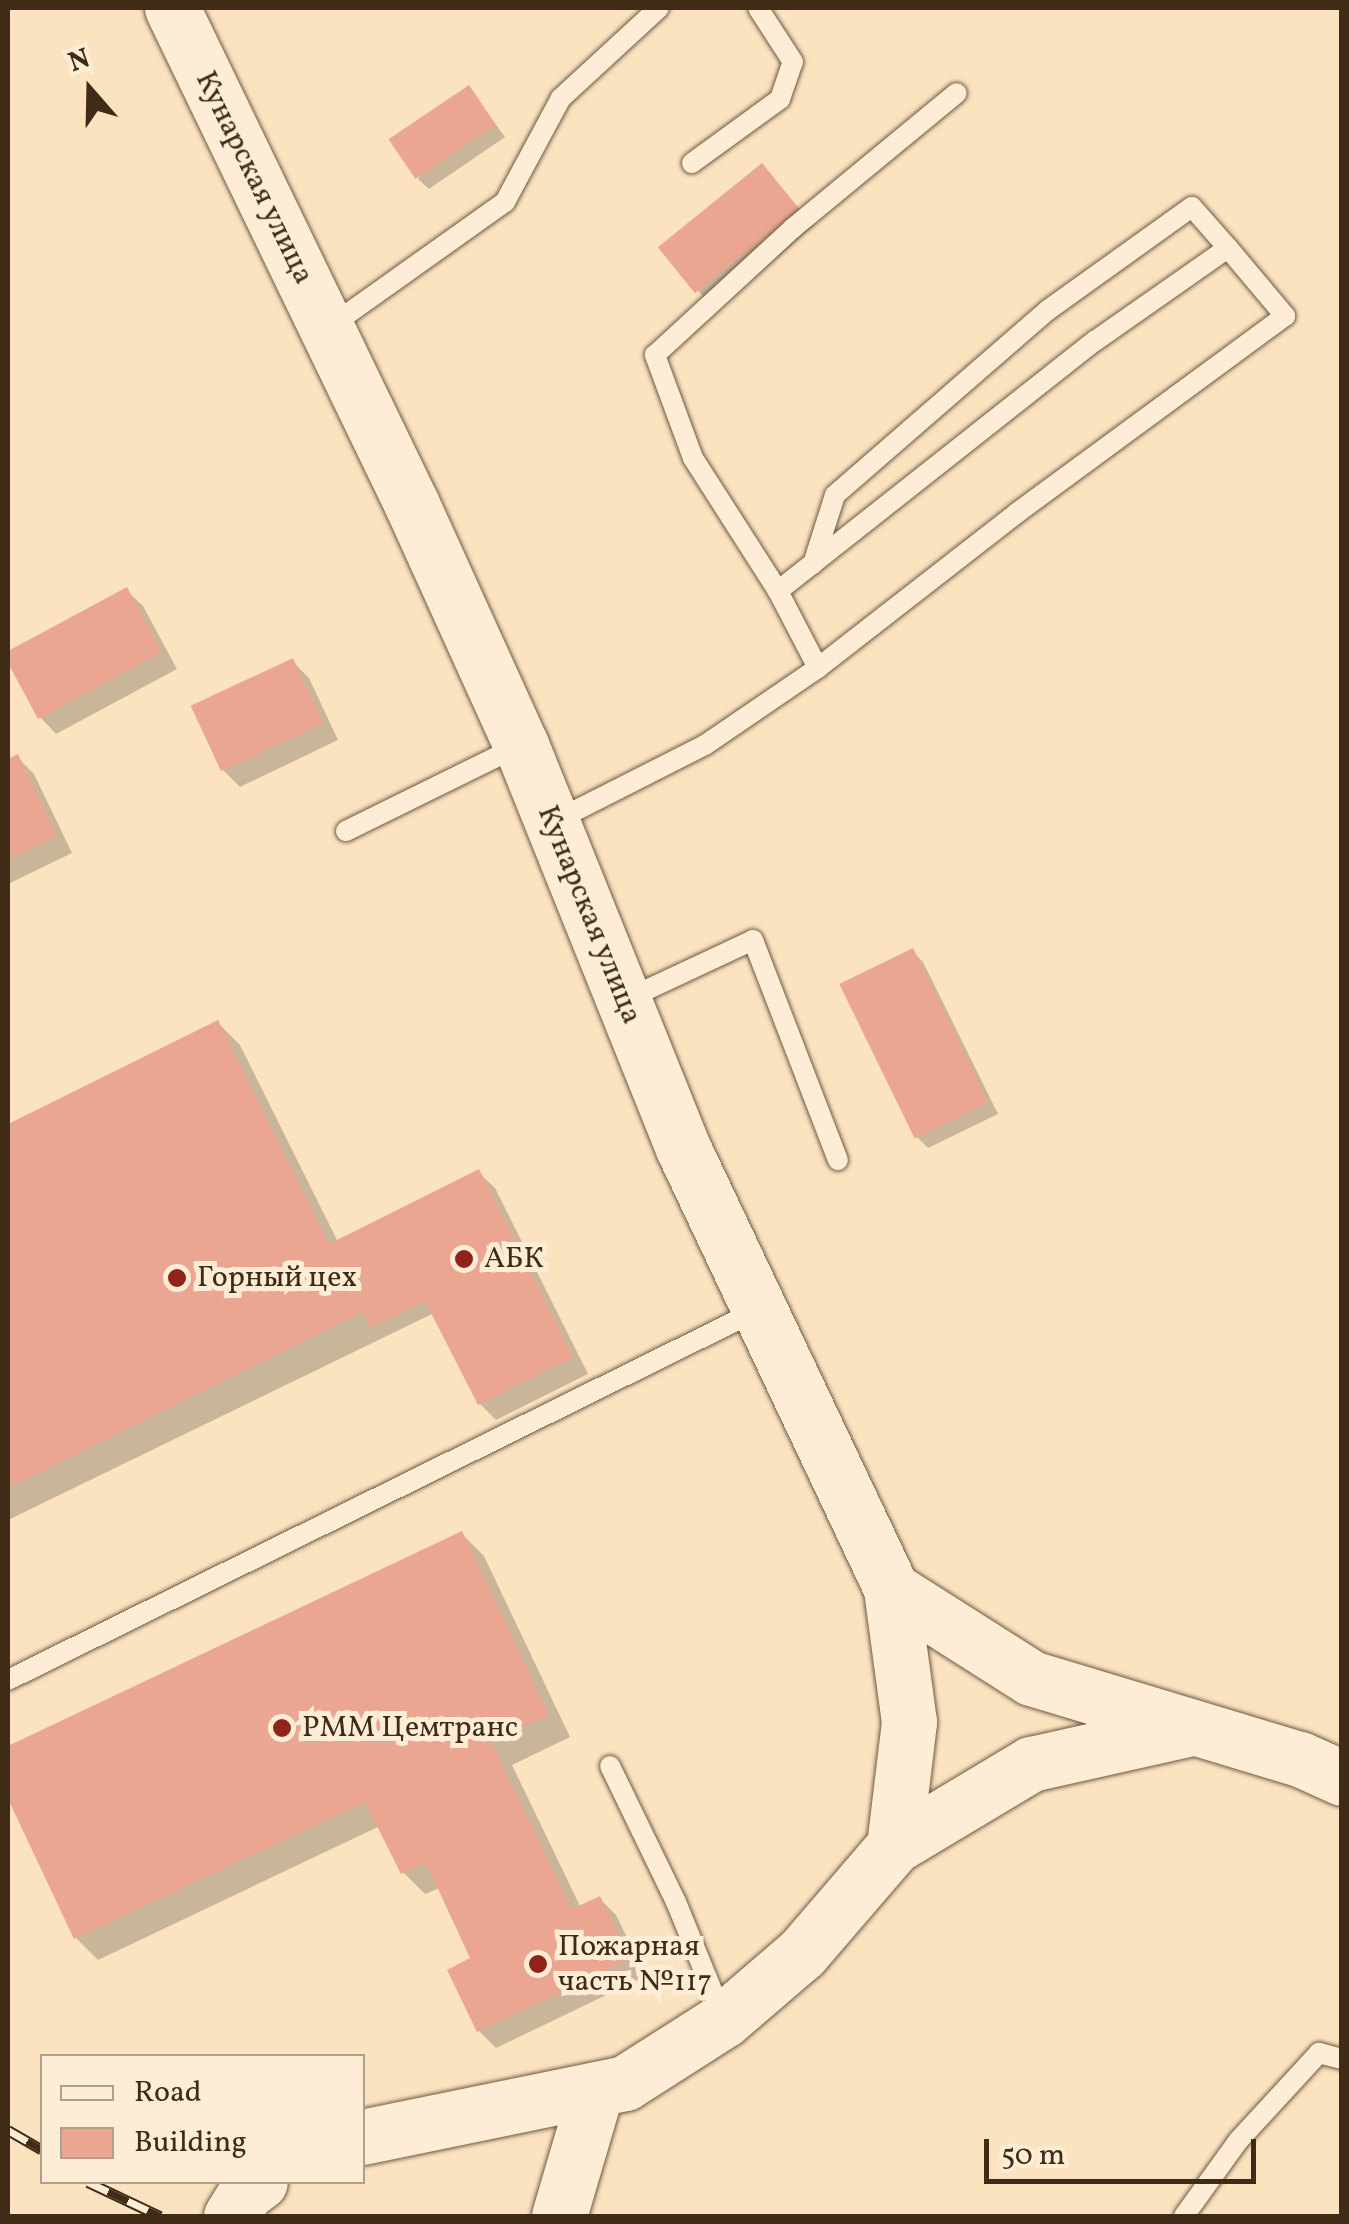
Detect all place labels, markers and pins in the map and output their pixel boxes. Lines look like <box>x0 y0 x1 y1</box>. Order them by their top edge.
place label: АБК <box>484 1241 544 1277</box>
marker: АБК <box>453 1248 475 1270</box>
place label: Горный цех <box>197 1260 357 1296</box>
marker: Горный цех <box>166 1267 188 1289</box>
place label: РММ Цемтранс <box>302 1710 518 1746</box>
marker: РММ Цемтранс <box>271 1717 293 1739</box>
place label: Пожарная часть №117 <box>558 1929 712 2000</box>
marker: Пожарная часть №117 <box>527 1953 549 1975</box>

